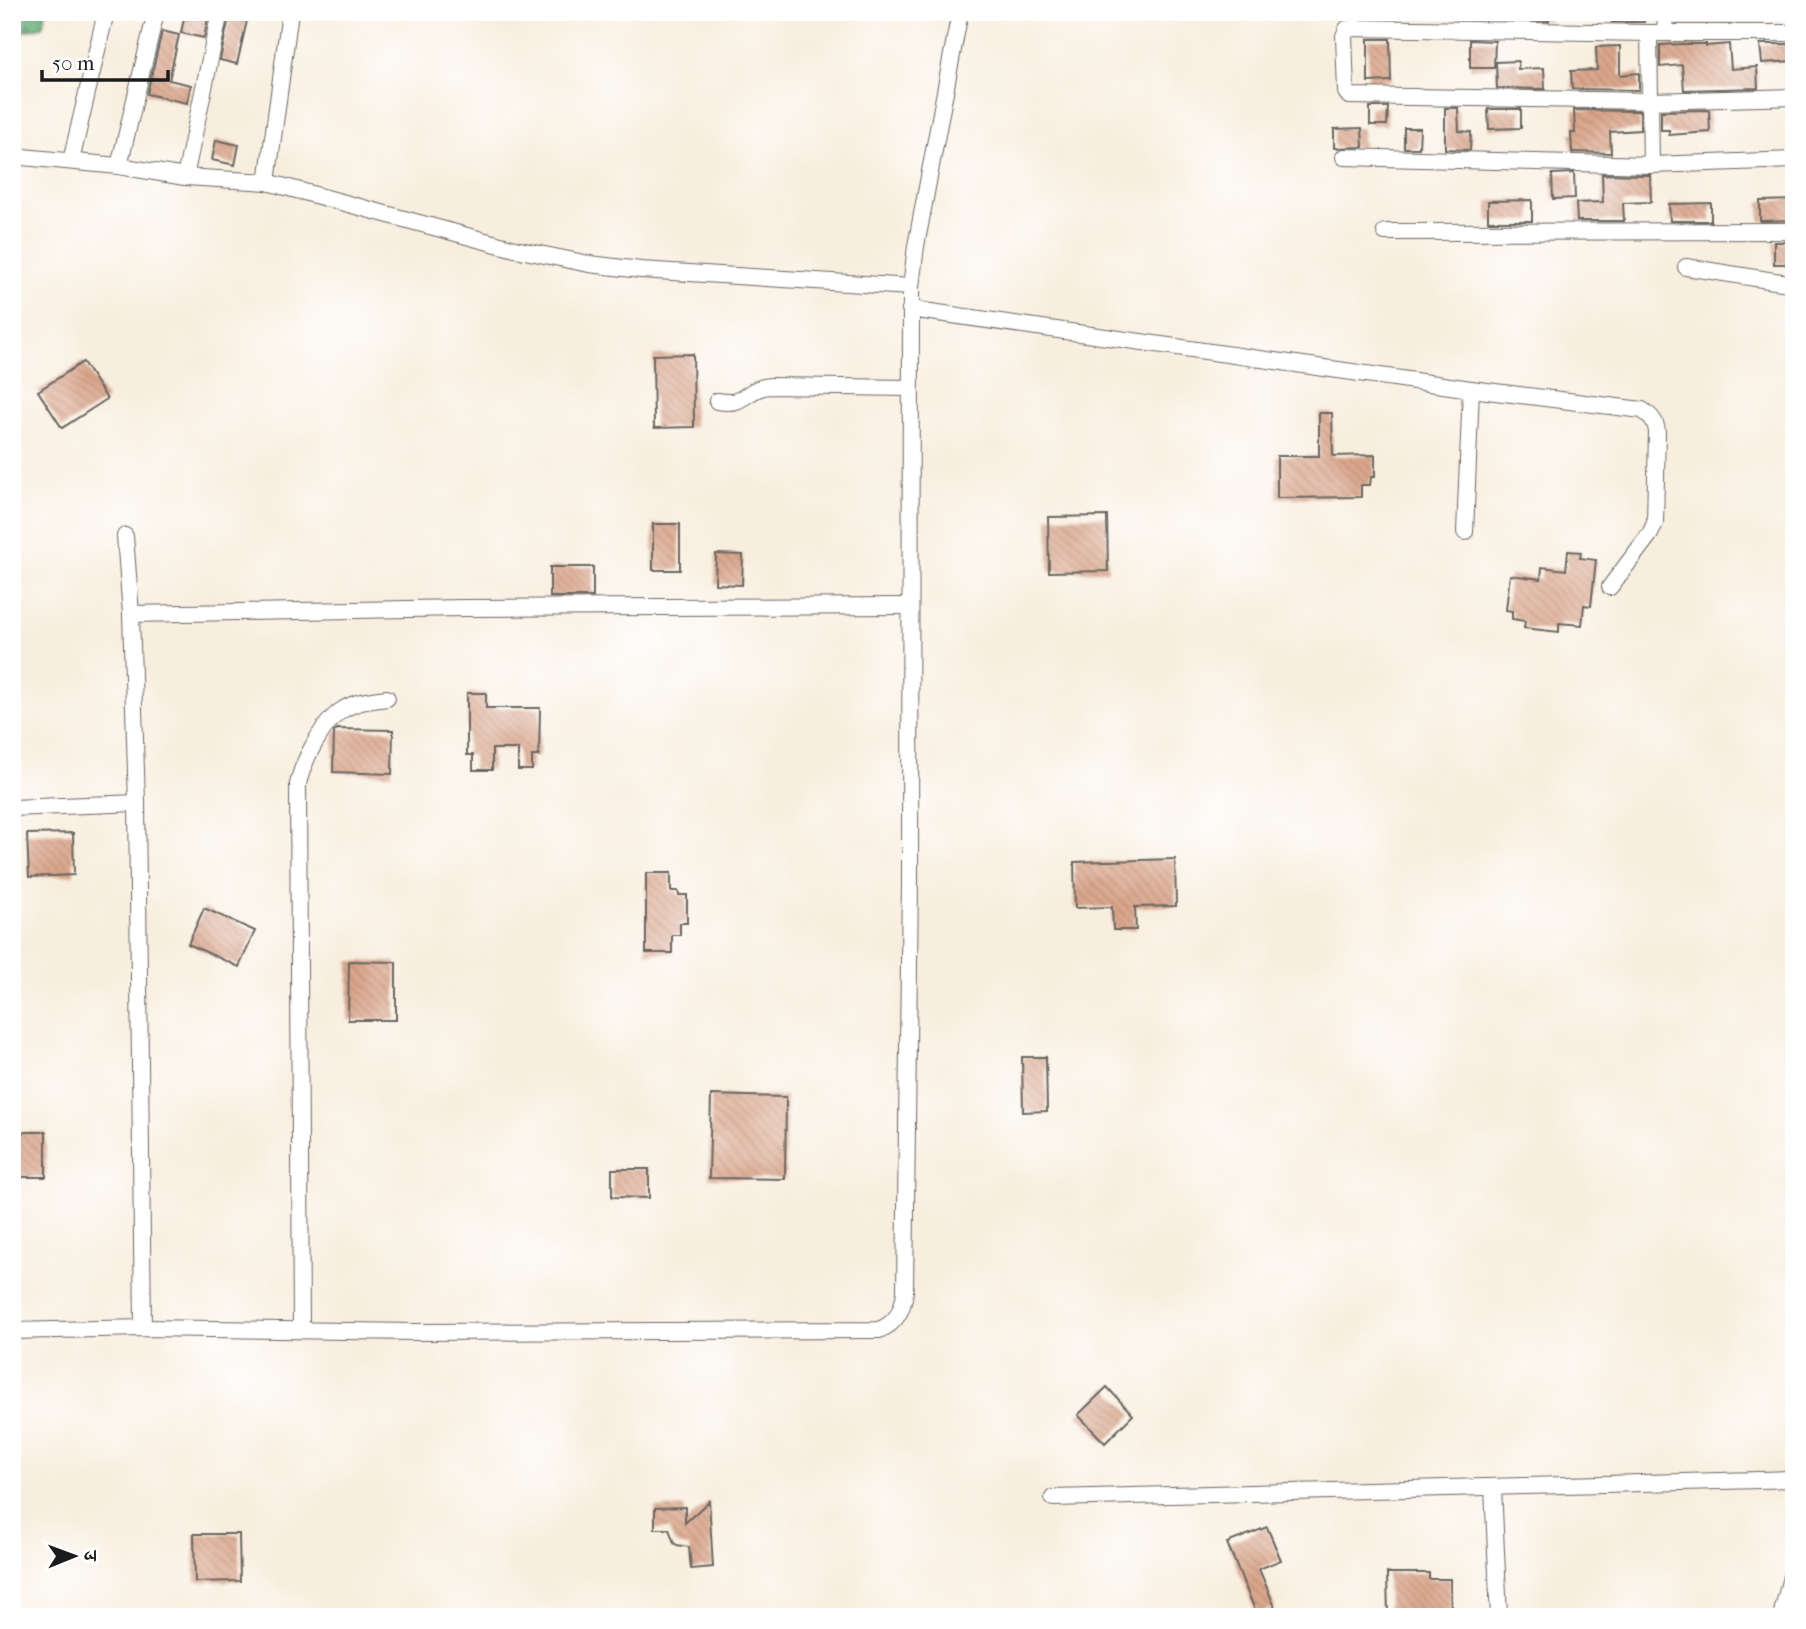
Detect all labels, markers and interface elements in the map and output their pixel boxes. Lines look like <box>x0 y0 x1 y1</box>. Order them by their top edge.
scale bar <box>42 38 168 82</box>
text: 50 m <box>52 51 95 75</box>
north arrow <box>38 1520 108 1590</box>
text: उ <box>79 1549 101 1562</box>

